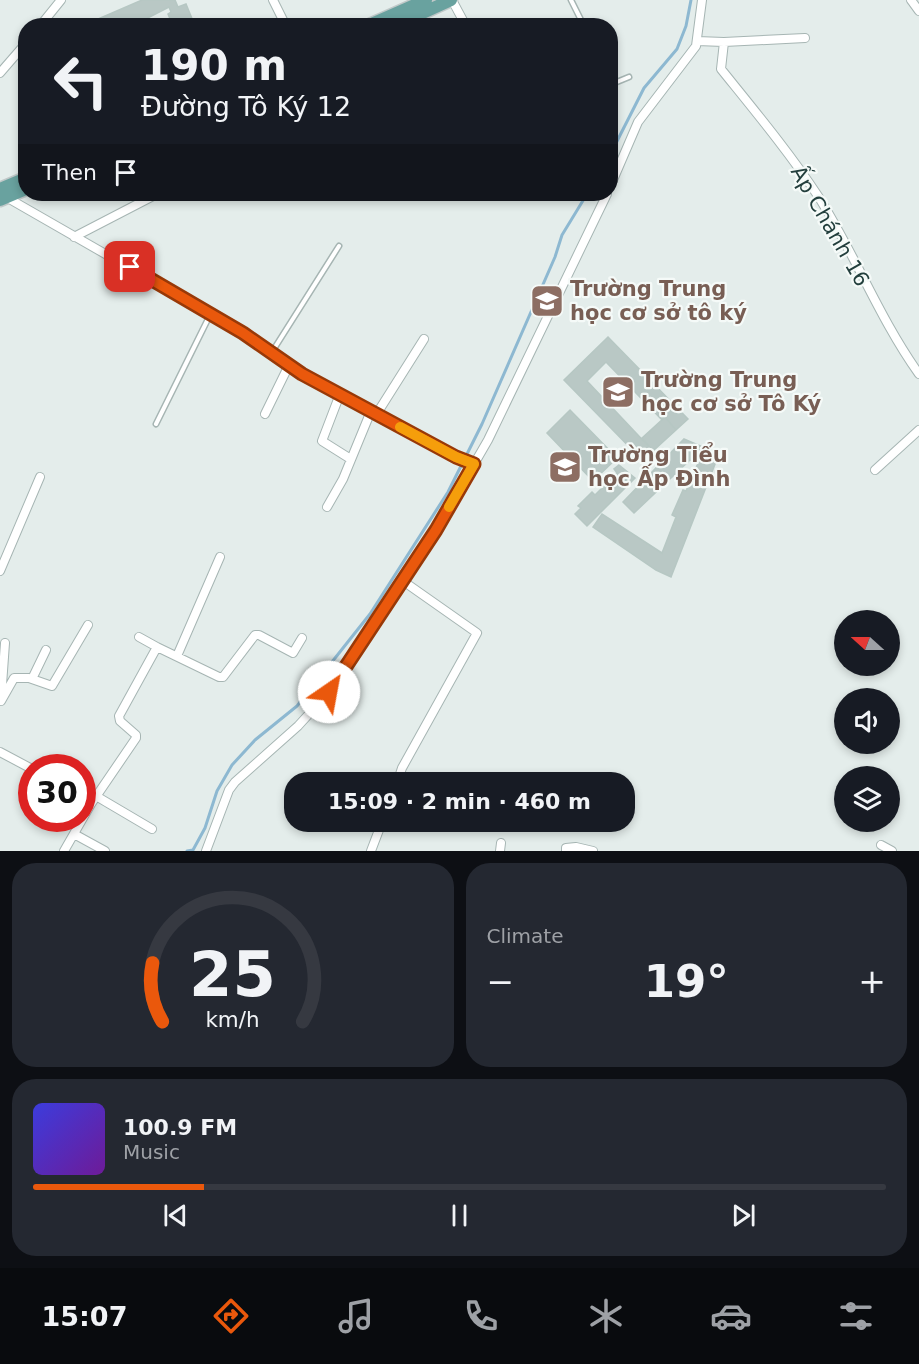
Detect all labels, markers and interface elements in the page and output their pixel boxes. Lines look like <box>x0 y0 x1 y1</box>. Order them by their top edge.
text: 190 m <box>141 41 287 90</box>
icon: left <box>42 42 120 120</box>
text: Đường Tô Ký 12 <box>141 91 351 122</box>
icon: arrive <box>109 156 142 189</box>
text: Then <box>42 160 97 185</box>
street label: Ấp Chánh 16 <box>786 160 877 291</box>
pin <box>104 241 155 292</box>
icon: arrive <box>113 250 146 283</box>
place label: Trường Trung học cơ sở tô ký <box>570 277 747 325</box>
school or university icon: Trường Trung học cơ sở tô ký <box>529 283 565 319</box>
place label: Trường Trung học cơ sở Tô Ký <box>641 368 822 416</box>
school or university icon: Trường Trung học cơ sở Tô Ký <box>600 374 636 410</box>
place label: Trường Tiểu học Ấp Đình <box>588 442 730 491</box>
school or university icon: Trường Tiểu học Ấp Đình <box>547 449 583 485</box>
north arrow <box>834 610 900 676</box>
map controls <box>834 610 900 832</box>
position arrow <box>297 660 361 724</box>
button: sound <box>834 688 900 754</box>
speed limit sign: 30 <box>18 754 96 832</box>
button: layers <box>834 766 900 832</box>
text: 15:09 · 2 min · 460 m <box>328 789 591 814</box>
text: Climate <box>487 924 563 948</box>
text: 25 <box>189 938 276 1011</box>
text: 19° <box>644 955 729 1008</box>
text: − <box>487 962 514 1001</box>
text: + <box>858 962 886 1001</box>
text: km/h <box>206 1007 260 1032</box>
text: 100.9 FM <box>123 1115 237 1140</box>
text: Music <box>123 1140 180 1164</box>
icon: previous <box>159 1199 192 1232</box>
icon: pause <box>443 1199 476 1232</box>
icon: next <box>727 1199 760 1232</box>
icon: directions <box>210 1295 252 1337</box>
icon: music <box>335 1295 377 1337</box>
icon: phone <box>460 1295 502 1337</box>
icon: climate <box>585 1295 627 1337</box>
icon: car <box>710 1295 752 1337</box>
icon: filters <box>835 1295 877 1337</box>
text: 15:07 <box>42 1301 127 1332</box>

